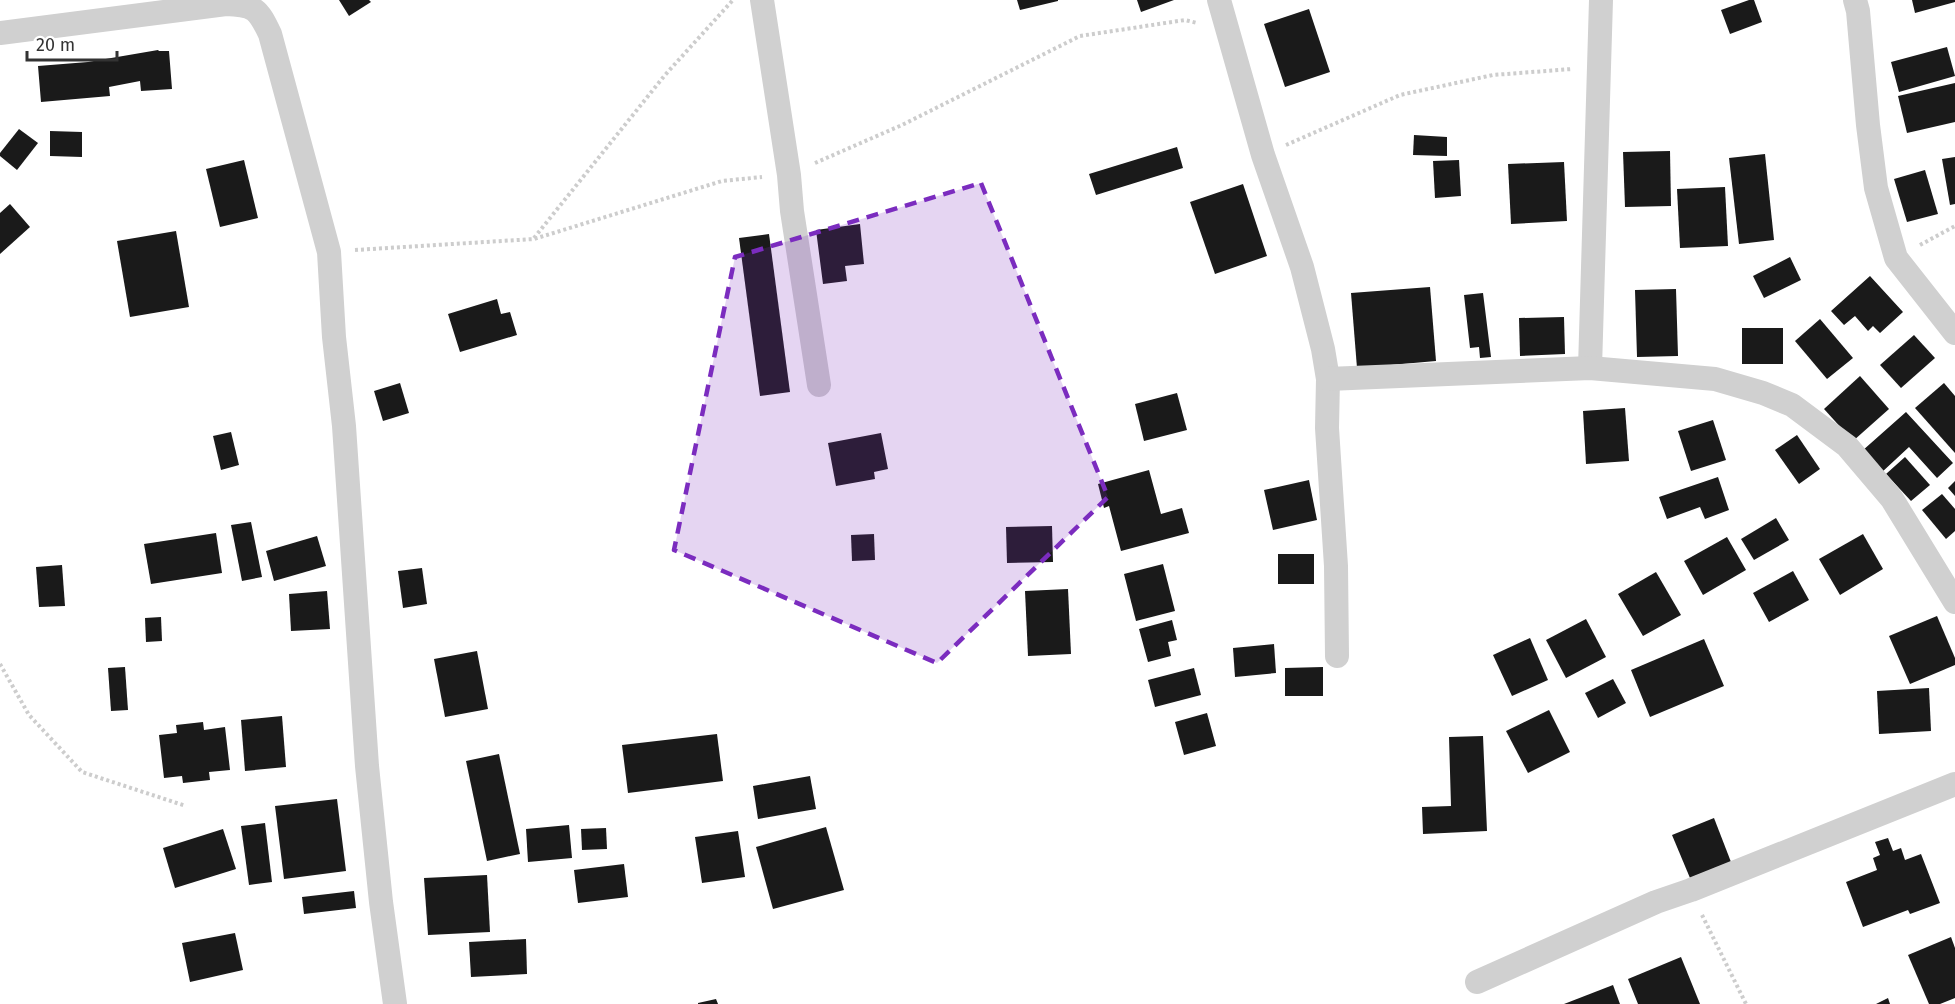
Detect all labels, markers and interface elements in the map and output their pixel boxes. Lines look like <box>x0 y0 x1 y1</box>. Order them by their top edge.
scale bar <box>27 24 117 62</box>
text: 20 m <box>36 34 75 56</box>

